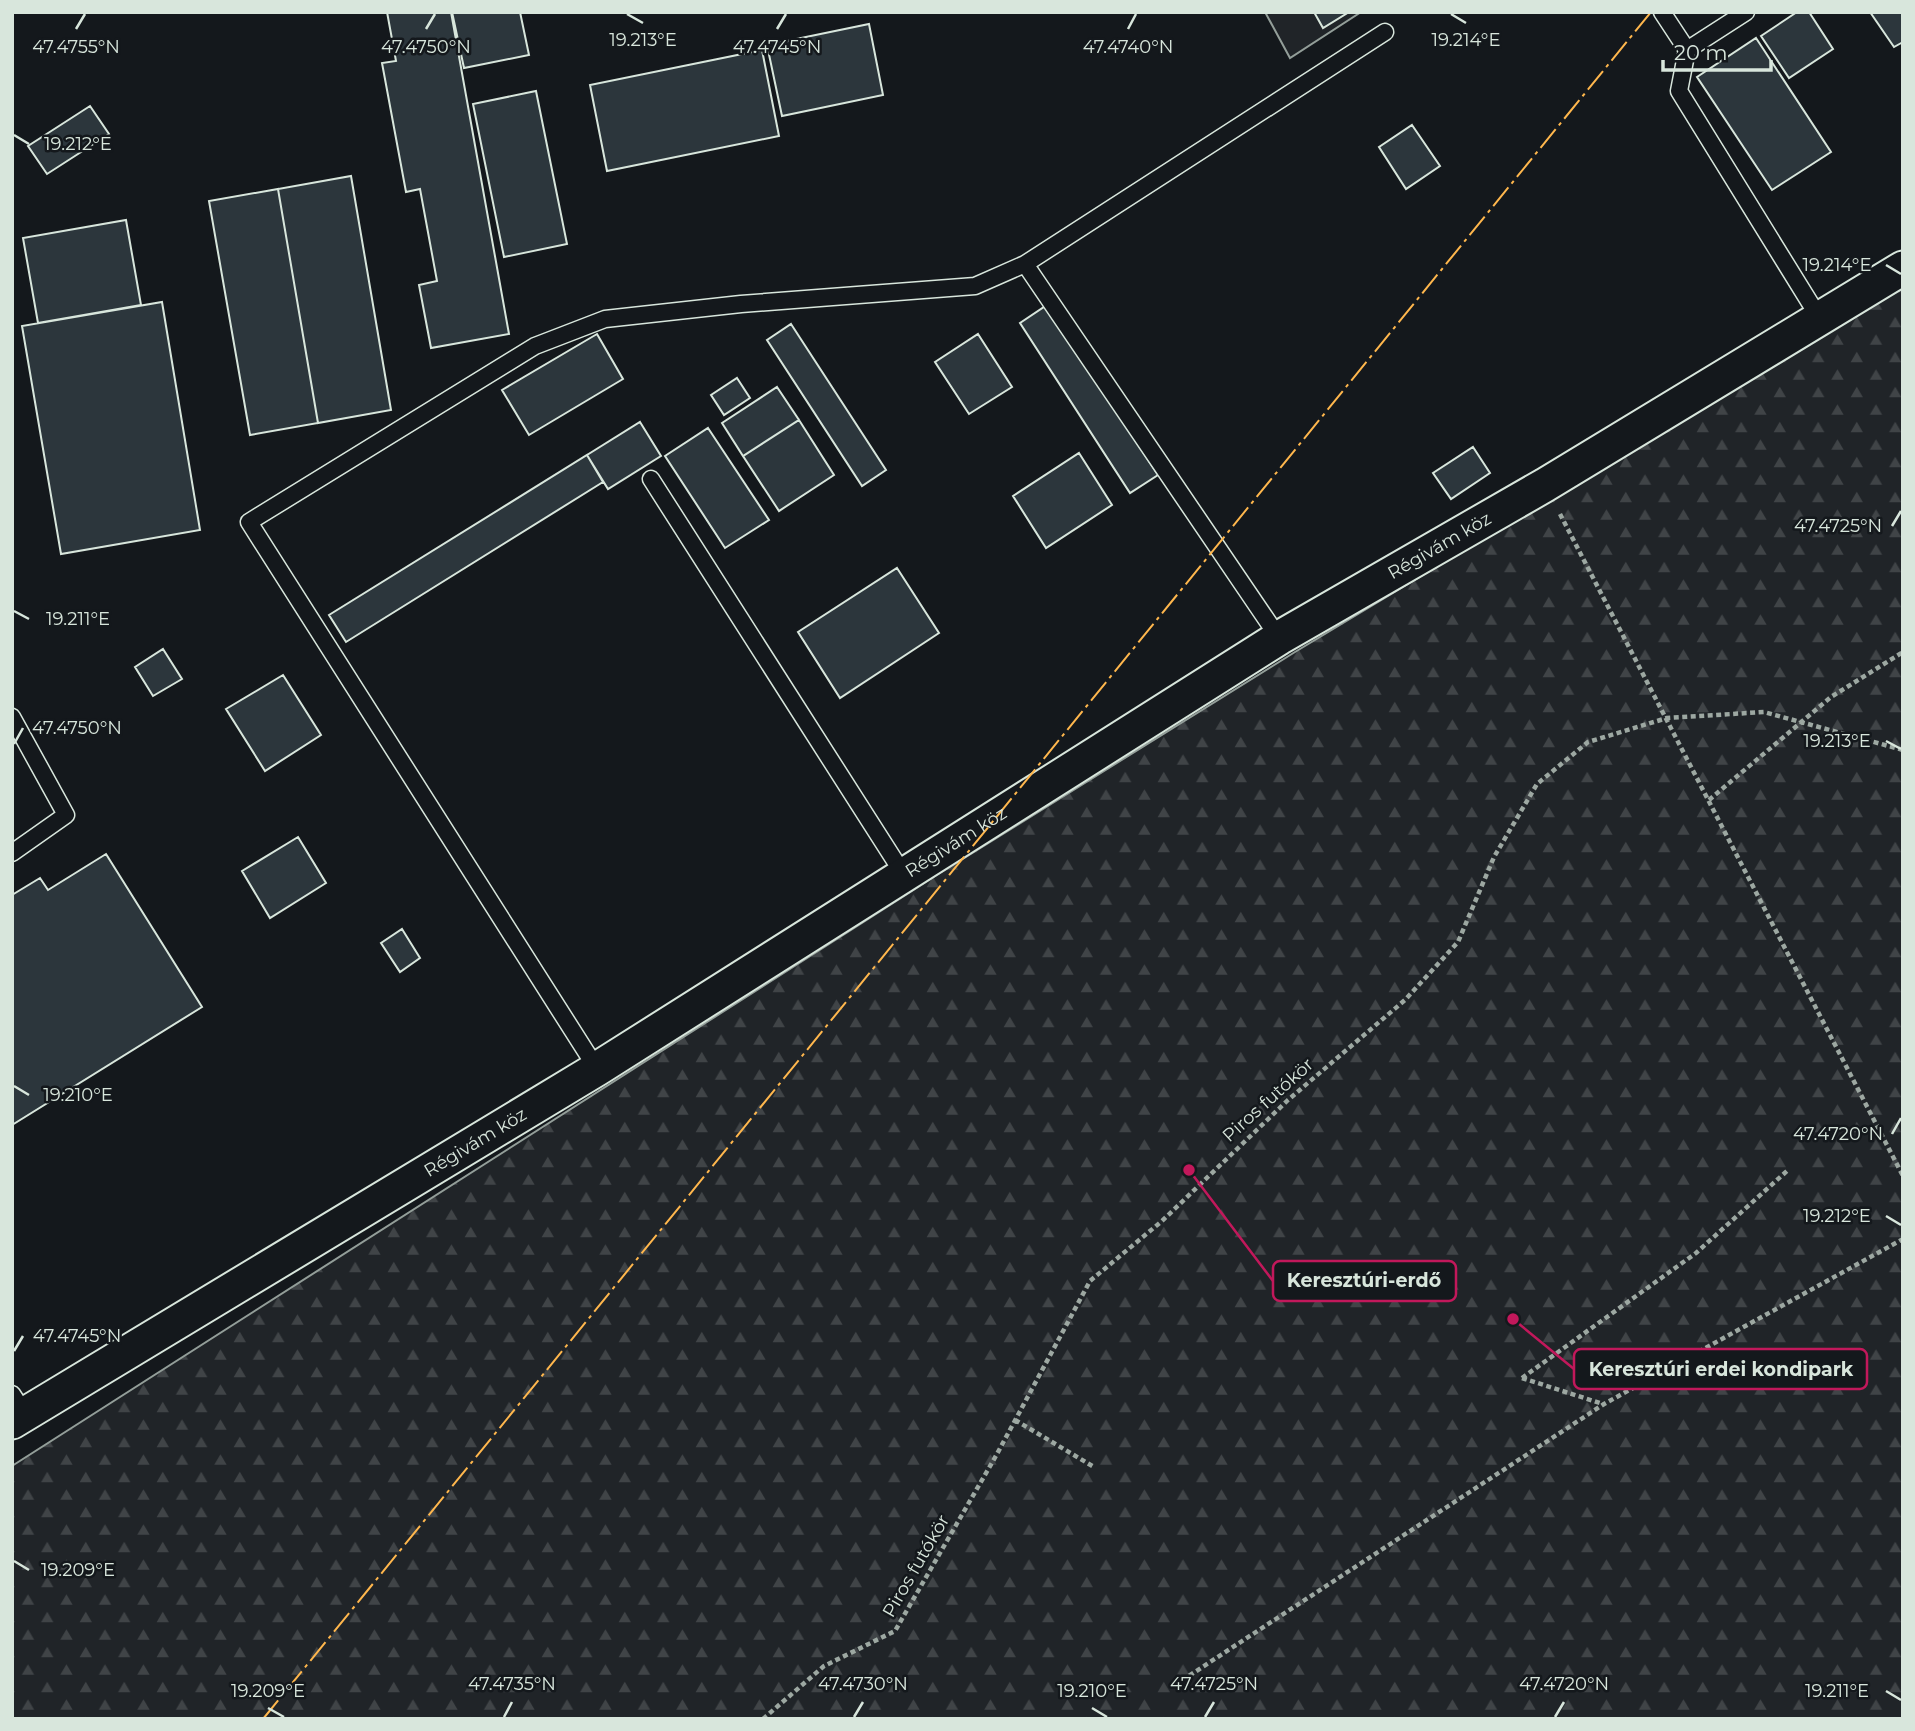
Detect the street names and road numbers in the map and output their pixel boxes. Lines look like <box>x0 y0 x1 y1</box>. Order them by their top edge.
street label: Régivám köz <box>1384 507 1495 584</box>
street label: Régivám köz <box>901 802 1011 882</box>
street label: Piros futókör <box>1218 1053 1318 1147</box>
street label: Régivám köz <box>420 1103 530 1182</box>
street label: Piros futókör <box>878 1511 954 1621</box>

